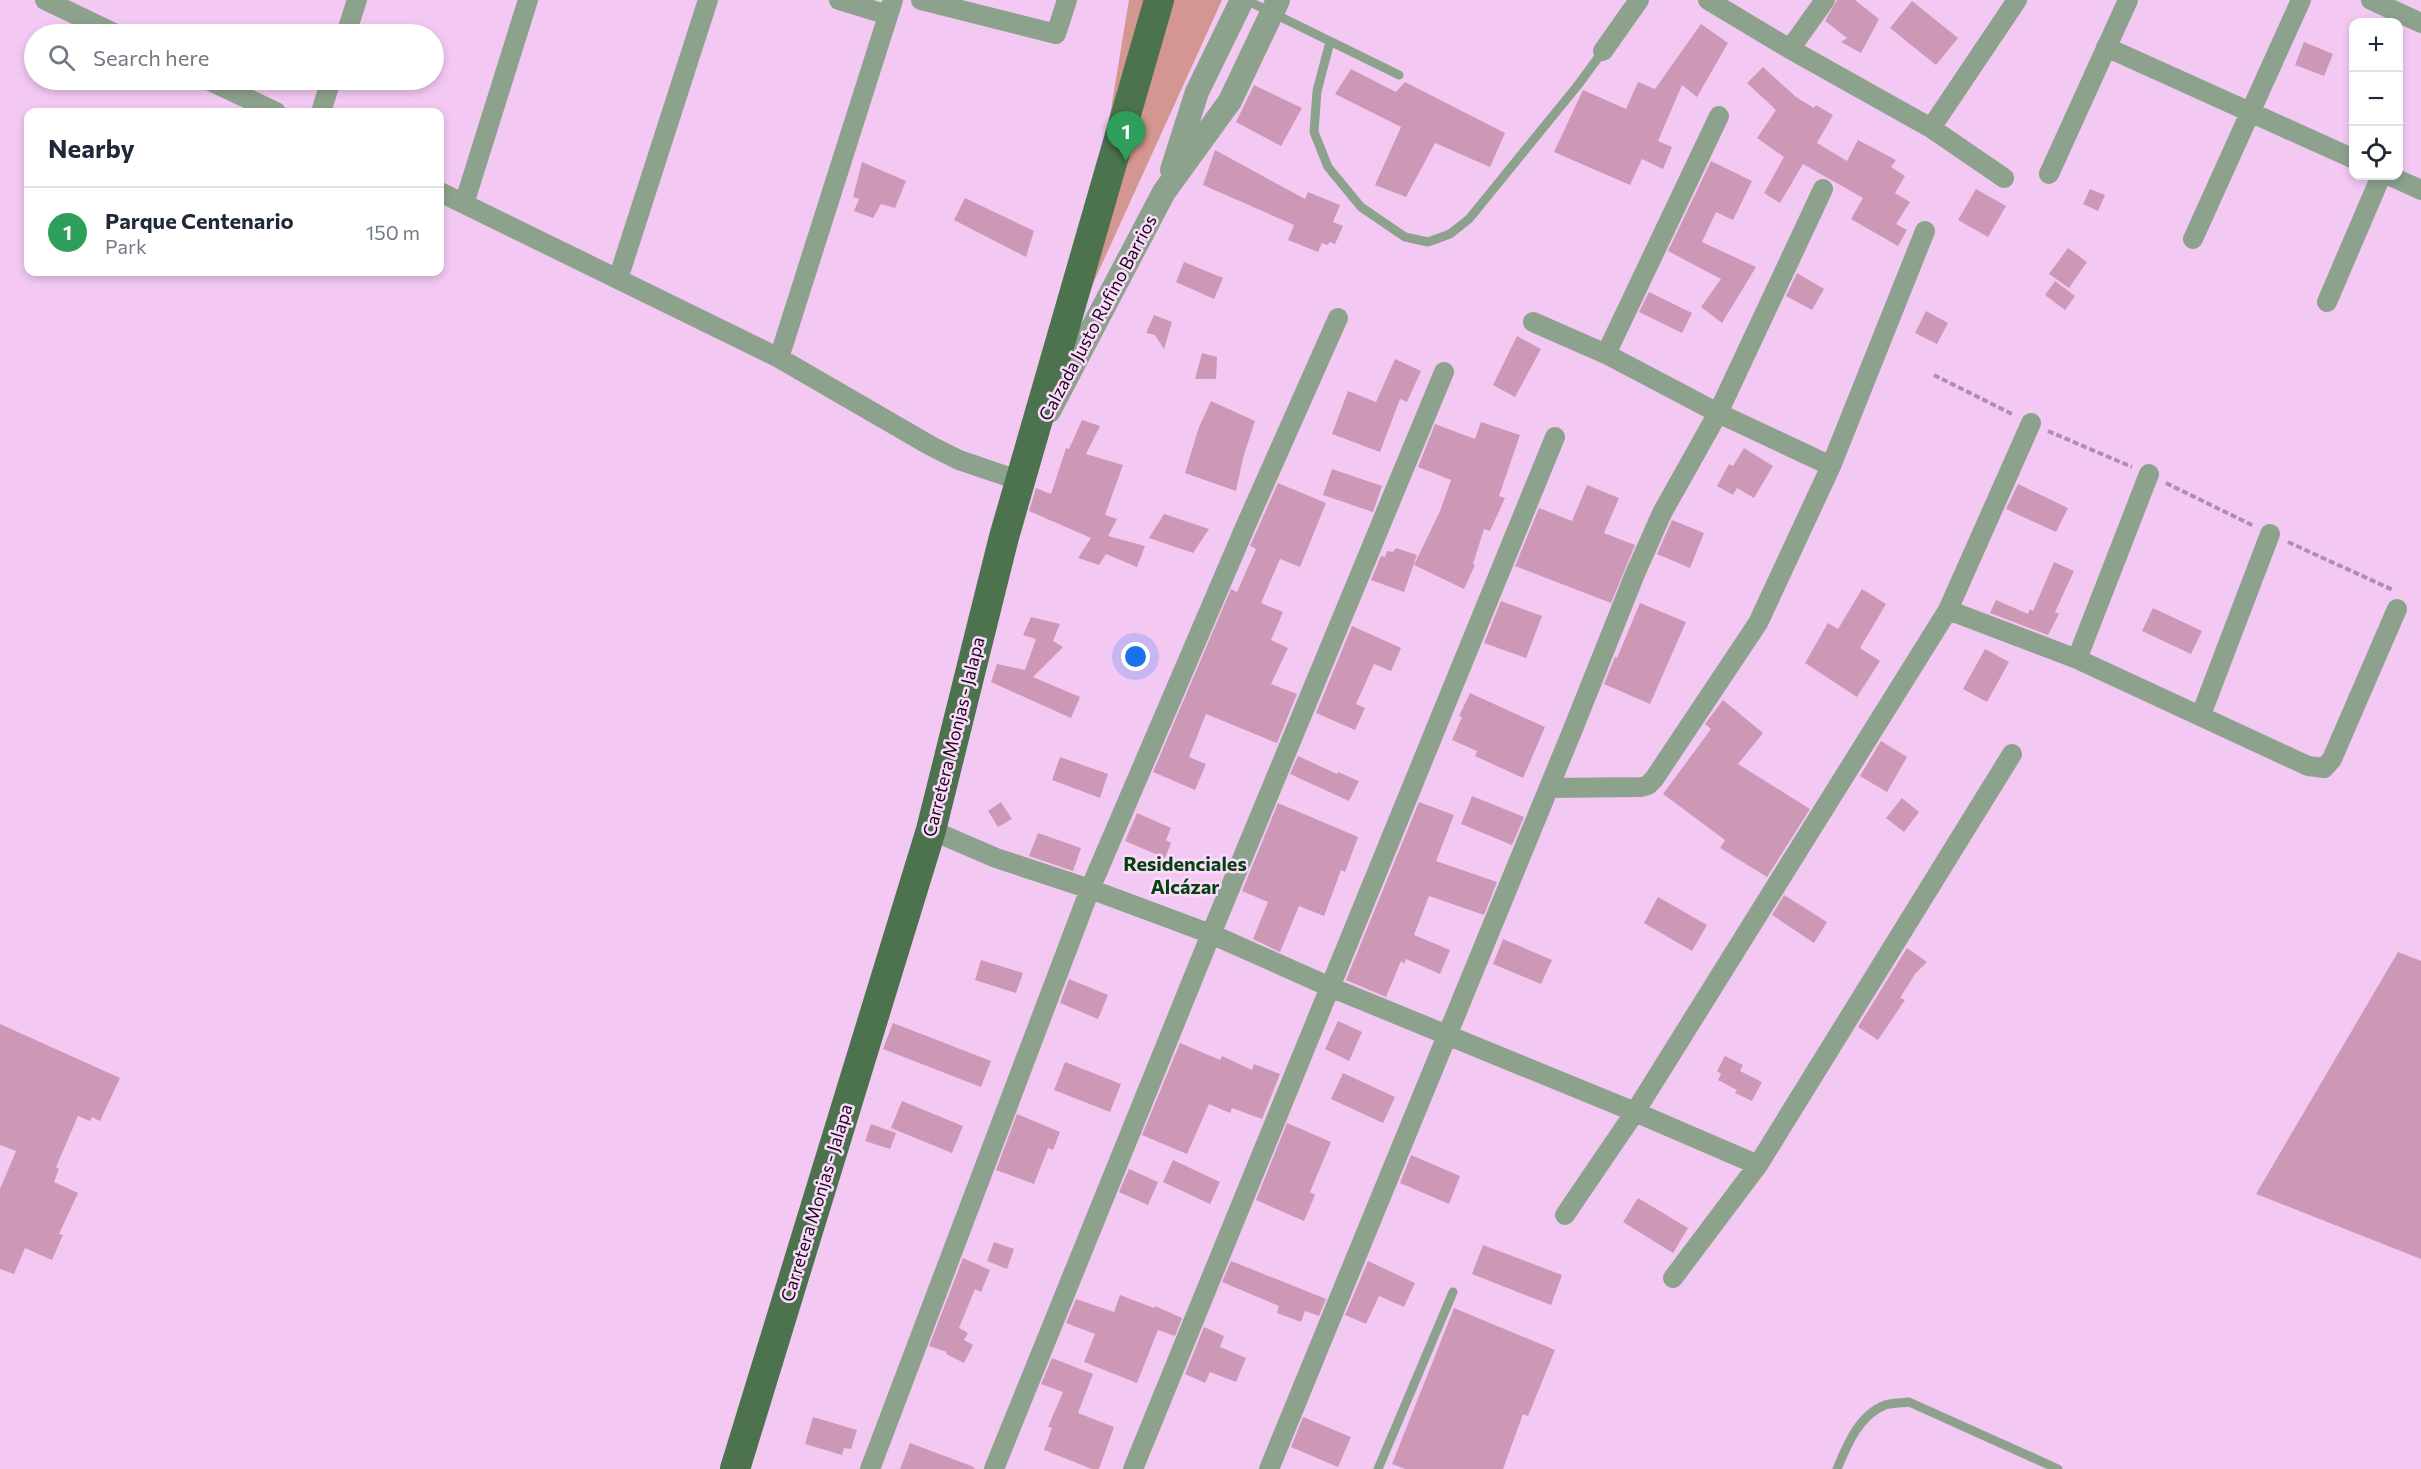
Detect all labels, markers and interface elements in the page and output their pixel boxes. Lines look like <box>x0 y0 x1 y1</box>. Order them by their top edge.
map controls <box>2349 18 2403 180</box>
button: + <box>2349 18 2403 72</box>
search box <box>24 24 444 90</box>
icon: search <box>45 41 78 74</box>
text: Search here <box>93 44 209 71</box>
button: − <box>2349 72 2403 126</box>
pin: 1 <box>1106 112 1146 161</box>
button: locate <box>2349 126 2403 180</box>
text: Nearby <box>48 132 135 163</box>
text: Parque Centenario <box>105 207 294 234</box>
street label: Calzada Justo Rufino Barrios <box>1033 211 1161 424</box>
text: 1 <box>63 220 72 244</box>
text: 150 m <box>366 220 420 244</box>
text: Park <box>105 234 147 258</box>
street label: Carretera Monjas - Jalapa <box>918 634 989 839</box>
your location <box>1121 642 1150 671</box>
district label: Residenciales Alcázar <box>1123 851 1247 898</box>
street label: Carretera Monjas - Jalapa <box>775 1101 857 1304</box>

